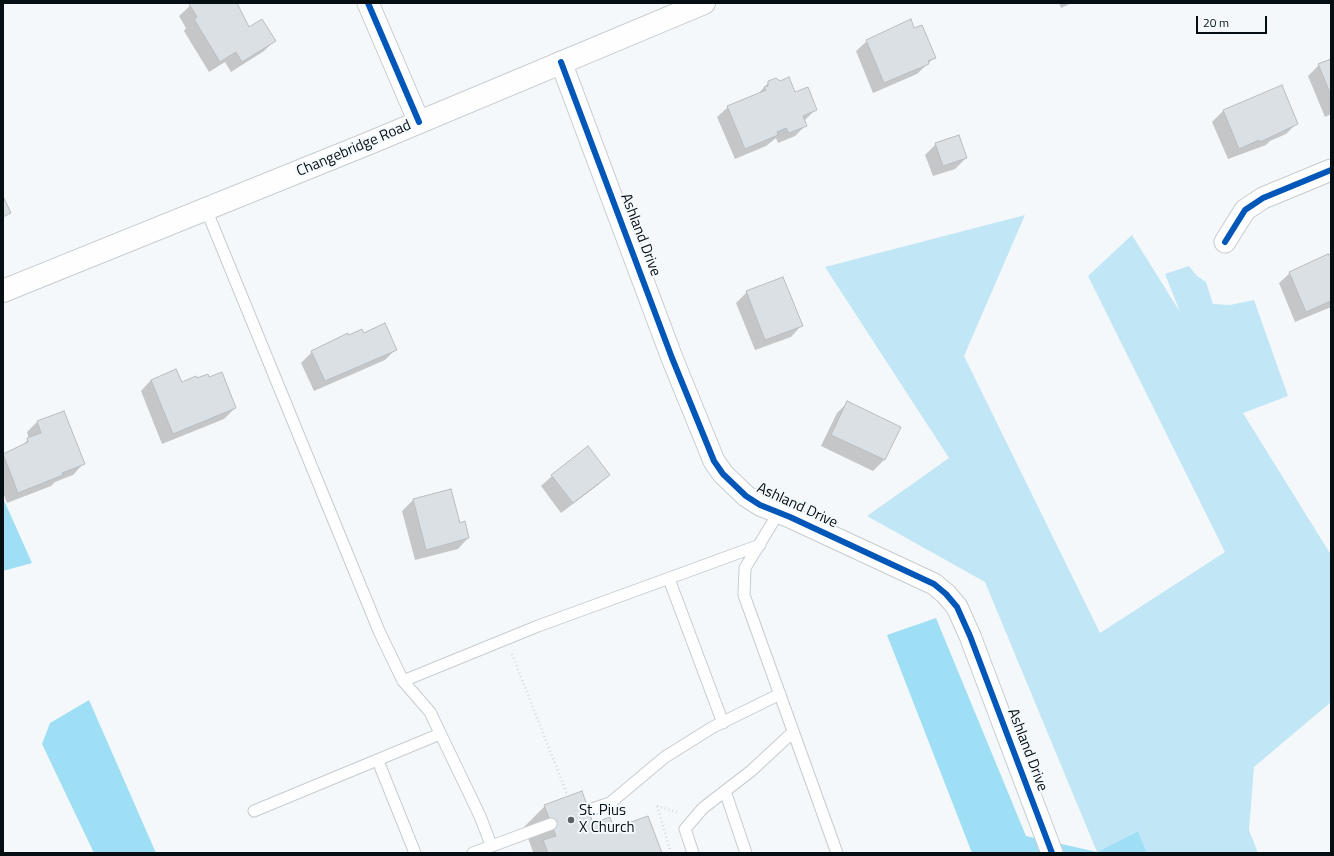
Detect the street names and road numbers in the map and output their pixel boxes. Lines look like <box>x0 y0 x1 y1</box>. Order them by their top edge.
street label: Changebridge Road <box>294 117 414 181</box>
street label: Ashland Drive <box>616 191 664 279</box>
street label: Ashland Drive <box>754 479 840 533</box>
street label: Ashland Drive <box>1003 706 1051 794</box>

